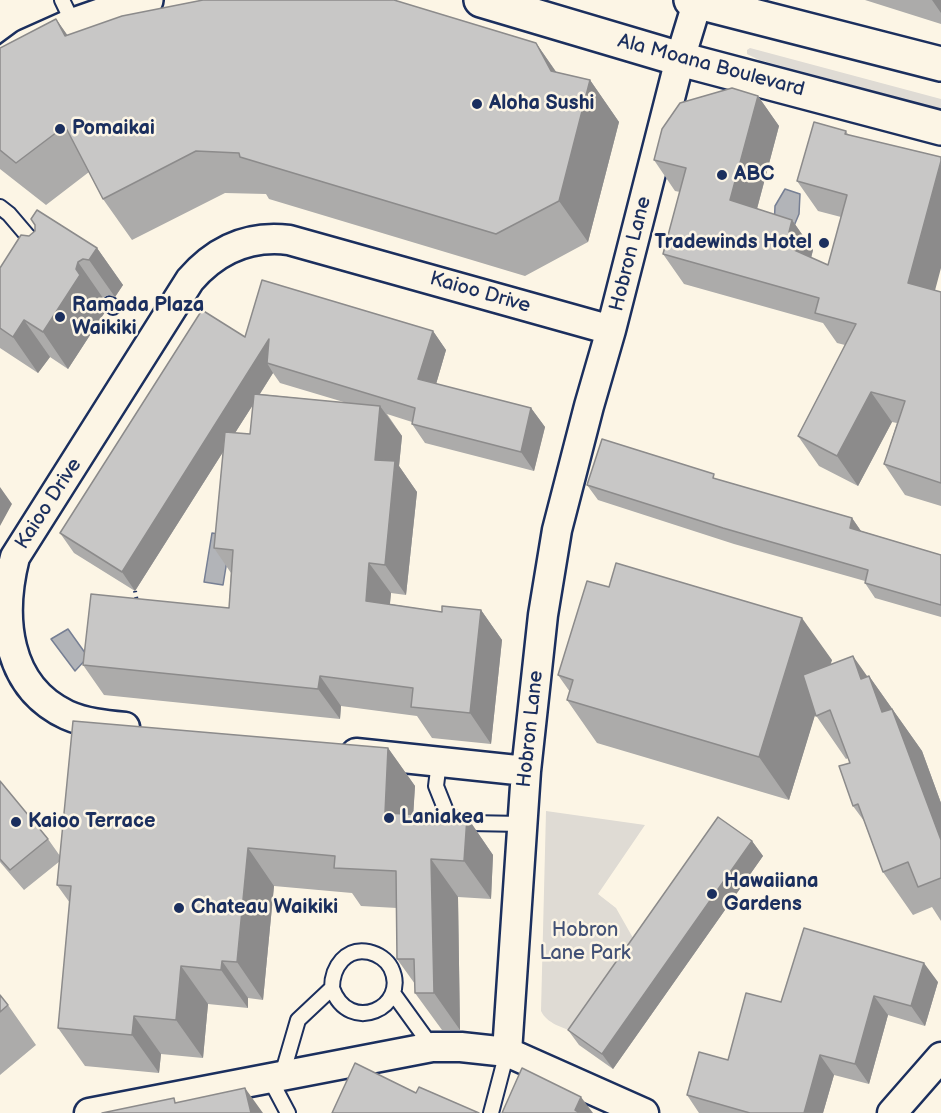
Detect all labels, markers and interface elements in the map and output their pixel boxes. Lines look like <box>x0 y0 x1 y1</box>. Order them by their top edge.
street label: Ala Moana Boulevard <box>615 30 807 102</box>
place label: Aloha Sushi <box>489 92 594 116</box>
marker: Aloha Sushi <box>470 97 484 111</box>
place label: Pomaikai <box>72 117 155 141</box>
marker: Pomaikai <box>53 122 67 136</box>
place label: ABC <box>734 163 775 187</box>
marker: ABC <box>715 168 729 182</box>
street label: Hobron Lane <box>605 194 657 314</box>
place label: Tradewinds Hotel <box>655 231 812 255</box>
marker: Tradewinds Hotel <box>817 236 831 250</box>
street label: Kaioo Drive <box>427 267 533 319</box>
place label: Ramada Plaza Waikiki <box>72 294 204 341</box>
marker: Ramada Plaza Waikiki <box>53 310 67 324</box>
street label: Kaioo Drive <box>11 454 87 554</box>
street label: Hobron Lane <box>513 669 549 789</box>
place label: Laniakea <box>401 806 484 830</box>
place label: Kaioo Terrace <box>28 810 155 834</box>
marker: Laniakea <box>382 811 396 825</box>
marker: Kaioo Terrace <box>9 815 23 829</box>
place label: Hawaiiana Gardens <box>724 870 819 917</box>
marker: Hawaiiana Gardens <box>705 887 719 901</box>
place label: Chateau Waikiki <box>191 896 338 920</box>
marker: Chateau Waikiki <box>172 901 186 915</box>
park label: Hobron Lane Park <box>540 919 630 966</box>

